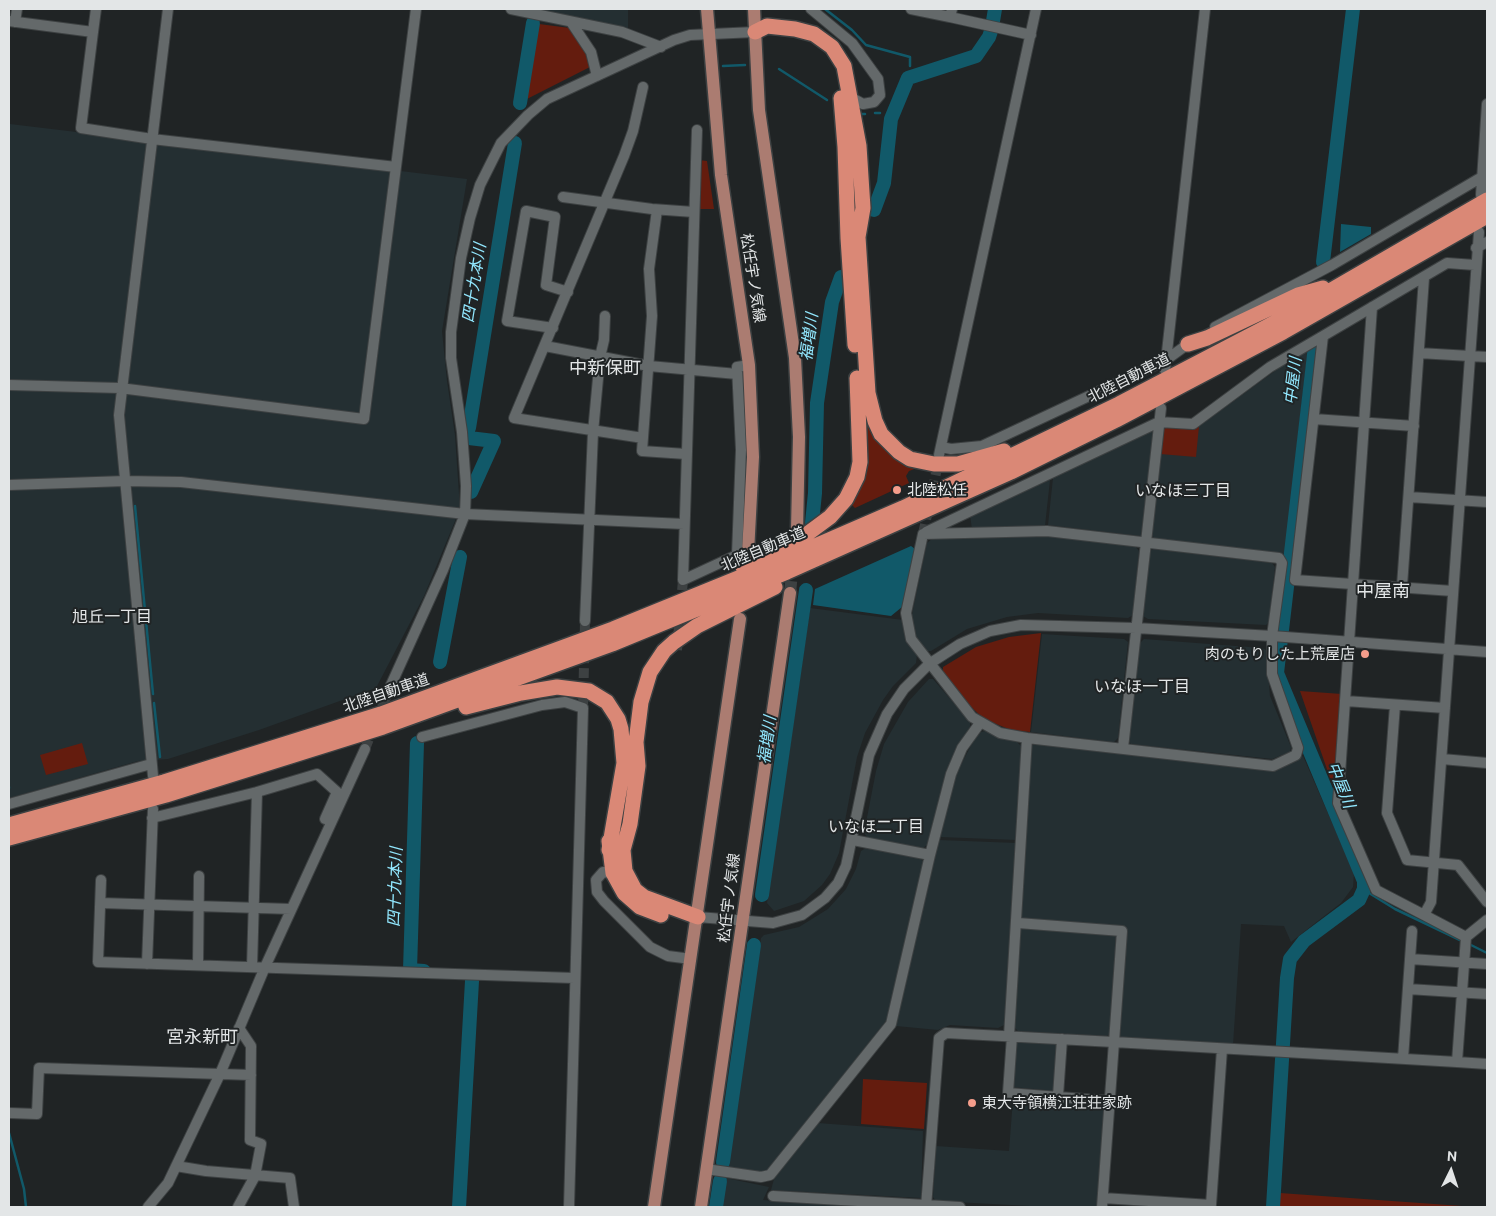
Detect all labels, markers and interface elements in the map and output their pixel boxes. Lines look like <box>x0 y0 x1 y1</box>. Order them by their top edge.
street label: 松任宇ノ気線 <box>737 232 769 324</box>
water label: 四十九本川 <box>458 242 490 324</box>
water label: 福増川 <box>796 312 822 362</box>
street label: 北陸自動車道 <box>1085 350 1173 406</box>
water label: 中屋川 <box>1281 356 1305 406</box>
district label: 中新保町 <box>569 357 641 379</box>
place label: 北陸松任 <box>907 481 967 499</box>
district label: いなほ三丁目 <box>1135 481 1231 501</box>
marker: 北陸松任 <box>891 484 903 496</box>
street label: 北陸自動車道 <box>718 523 808 575</box>
district label: 中屋南 <box>1356 580 1410 602</box>
district label: 旭丘一丁目 <box>72 607 152 627</box>
place label: 肉のもりした上荒屋店 <box>1205 645 1355 663</box>
marker: 肉のもりした上荒屋店 <box>1359 648 1371 660</box>
street label: 北陸自動車道 <box>341 670 431 716</box>
district label: いなほ一丁目 <box>1094 677 1190 697</box>
water label: 福増川 <box>754 715 780 765</box>
water label: 中屋川 <box>1323 759 1359 811</box>
district label: いなほ二丁目 <box>828 817 924 837</box>
water label: 四十九本川 <box>384 847 406 927</box>
street label: 松任宇ノ気線 <box>715 852 743 944</box>
district label: 宮永新町 <box>166 1026 238 1048</box>
place label: 東大寺領横江荘荘家跡 <box>982 1094 1132 1112</box>
marker: 東大寺領横江荘荘家跡 <box>966 1097 978 1109</box>
north arrow <box>1426 1146 1476 1196</box>
text: N <box>1446 1148 1458 1164</box>

